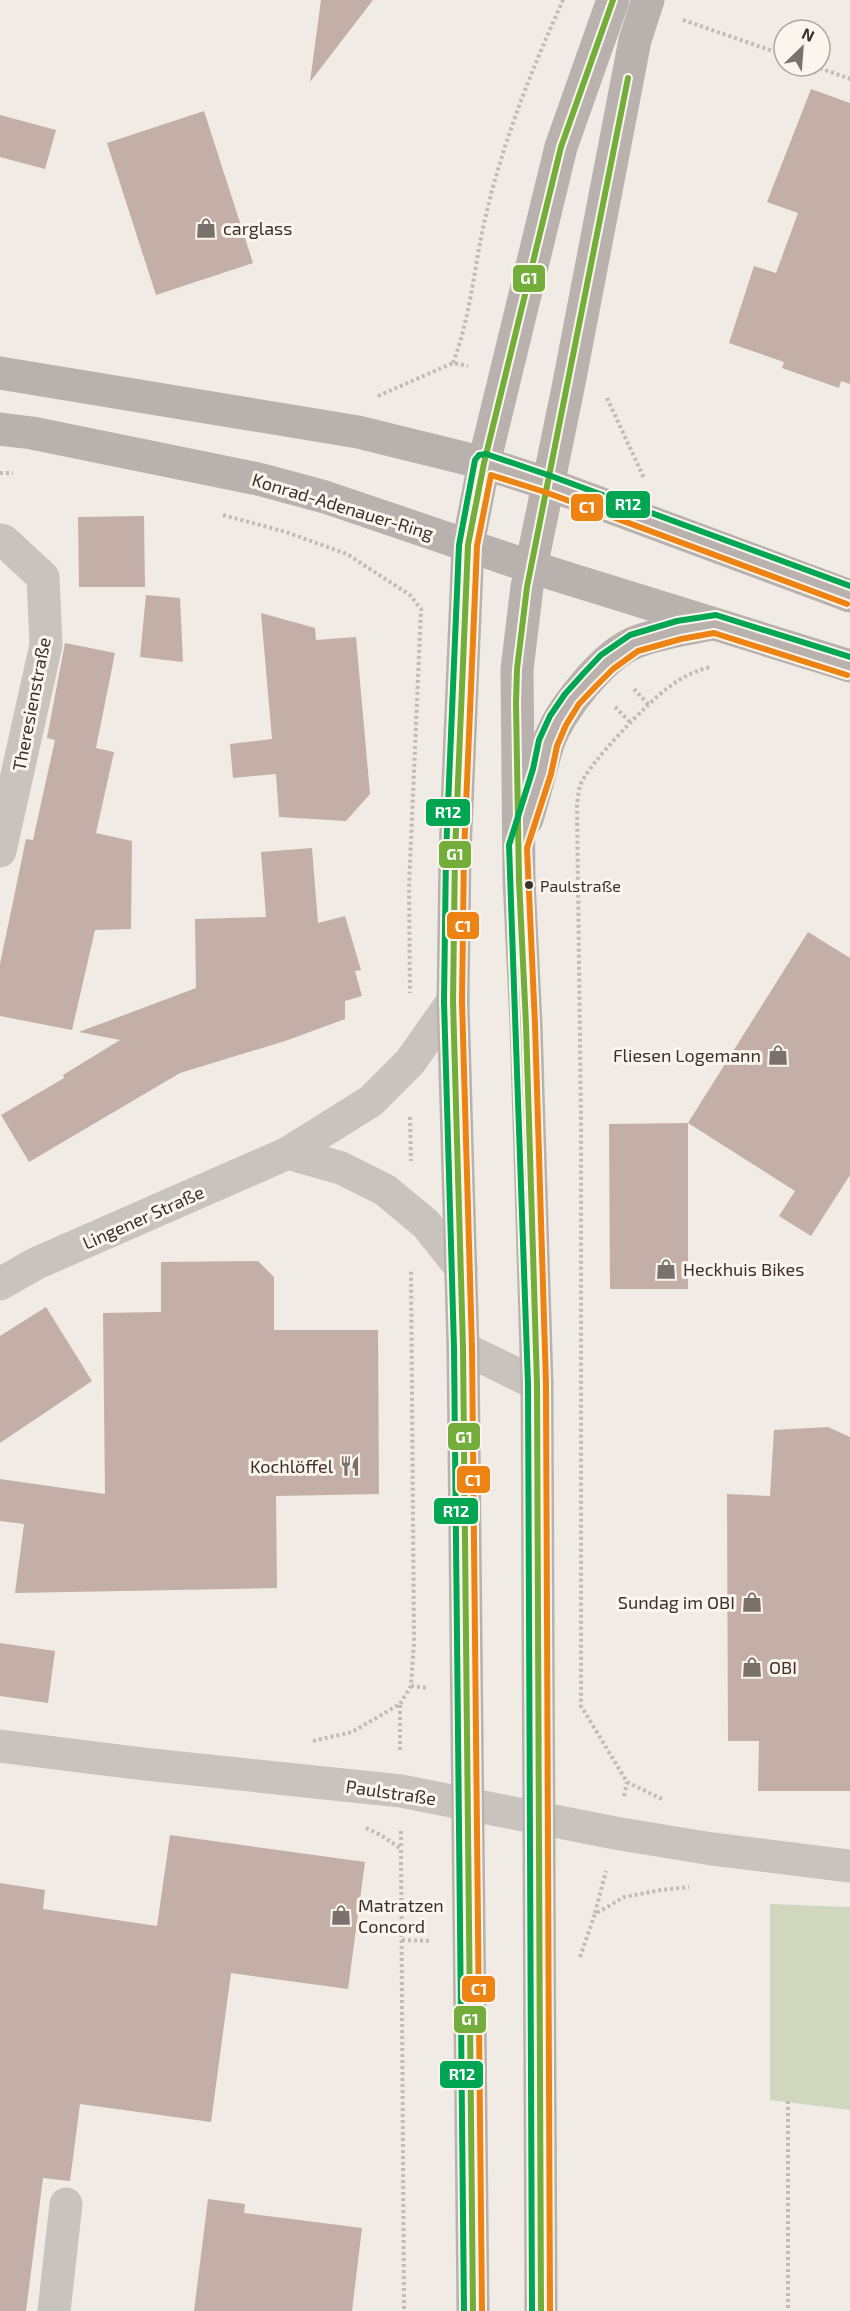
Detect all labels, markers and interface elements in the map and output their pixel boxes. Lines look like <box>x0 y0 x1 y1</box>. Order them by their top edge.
north arrow <box>772 18 832 78</box>
text: N <box>799 23 818 45</box>
shop icon: carglass <box>194 216 218 240</box>
place label: carglass <box>223 217 292 239</box>
line badge: G1 <box>512 264 546 293</box>
text: G1 <box>520 268 538 287</box>
street label: Konrad-Adenauer-Ring <box>250 468 436 544</box>
line badge: R12 <box>605 490 651 519</box>
line badge: C1 <box>570 493 604 522</box>
text: R12 <box>615 494 641 513</box>
text: C1 <box>579 497 595 516</box>
street label: Theresienstraße <box>7 635 55 773</box>
line badge: R12 <box>425 798 471 827</box>
text: R12 <box>435 802 461 821</box>
line badge: G1 <box>438 840 472 869</box>
text: G1 <box>446 844 464 863</box>
place label: Paulstraße <box>540 876 621 895</box>
marker: Paulstraße <box>523 879 535 891</box>
line badge: C1 <box>446 911 480 940</box>
text: C1 <box>455 916 471 935</box>
shop icon: Fliesen Logemann <box>766 1043 790 1067</box>
place label: Fliesen Logemann <box>613 1044 761 1066</box>
street label: Lingener Straße <box>79 1180 207 1254</box>
shop icon: Heckhuis Bikes <box>654 1257 678 1281</box>
place label: Heckhuis Bikes <box>683 1258 804 1280</box>
line badge: G1 <box>447 1422 481 1451</box>
text: G1 <box>455 1427 473 1446</box>
restaurant icon: Kochlöffel <box>338 1454 362 1478</box>
place label: Kochlöffel <box>250 1455 334 1477</box>
line badge: C1 <box>456 1465 491 1494</box>
text: C1 <box>465 1470 481 1489</box>
line badge: R12 <box>433 1497 479 1525</box>
text: R12 <box>443 1501 469 1520</box>
shop icon: Sundag im OBI <box>740 1590 764 1614</box>
place label: Sundag im OBI <box>618 1591 735 1613</box>
shop icon: OBI <box>740 1655 764 1679</box>
place label: OBI <box>769 1656 797 1678</box>
street label: Paulstraße <box>344 1775 438 1809</box>
place label: Matratzen Concord <box>358 1894 444 1937</box>
shop icon: Matratzen Concord <box>329 1903 353 1927</box>
line badge: C1 <box>461 1975 496 2003</box>
text: C1 <box>471 1979 487 1998</box>
line badge: G1 <box>453 2005 487 2034</box>
text: G1 <box>461 2009 479 2028</box>
line badge: R12 <box>439 2060 484 2089</box>
text: R12 <box>449 2064 475 2083</box>

